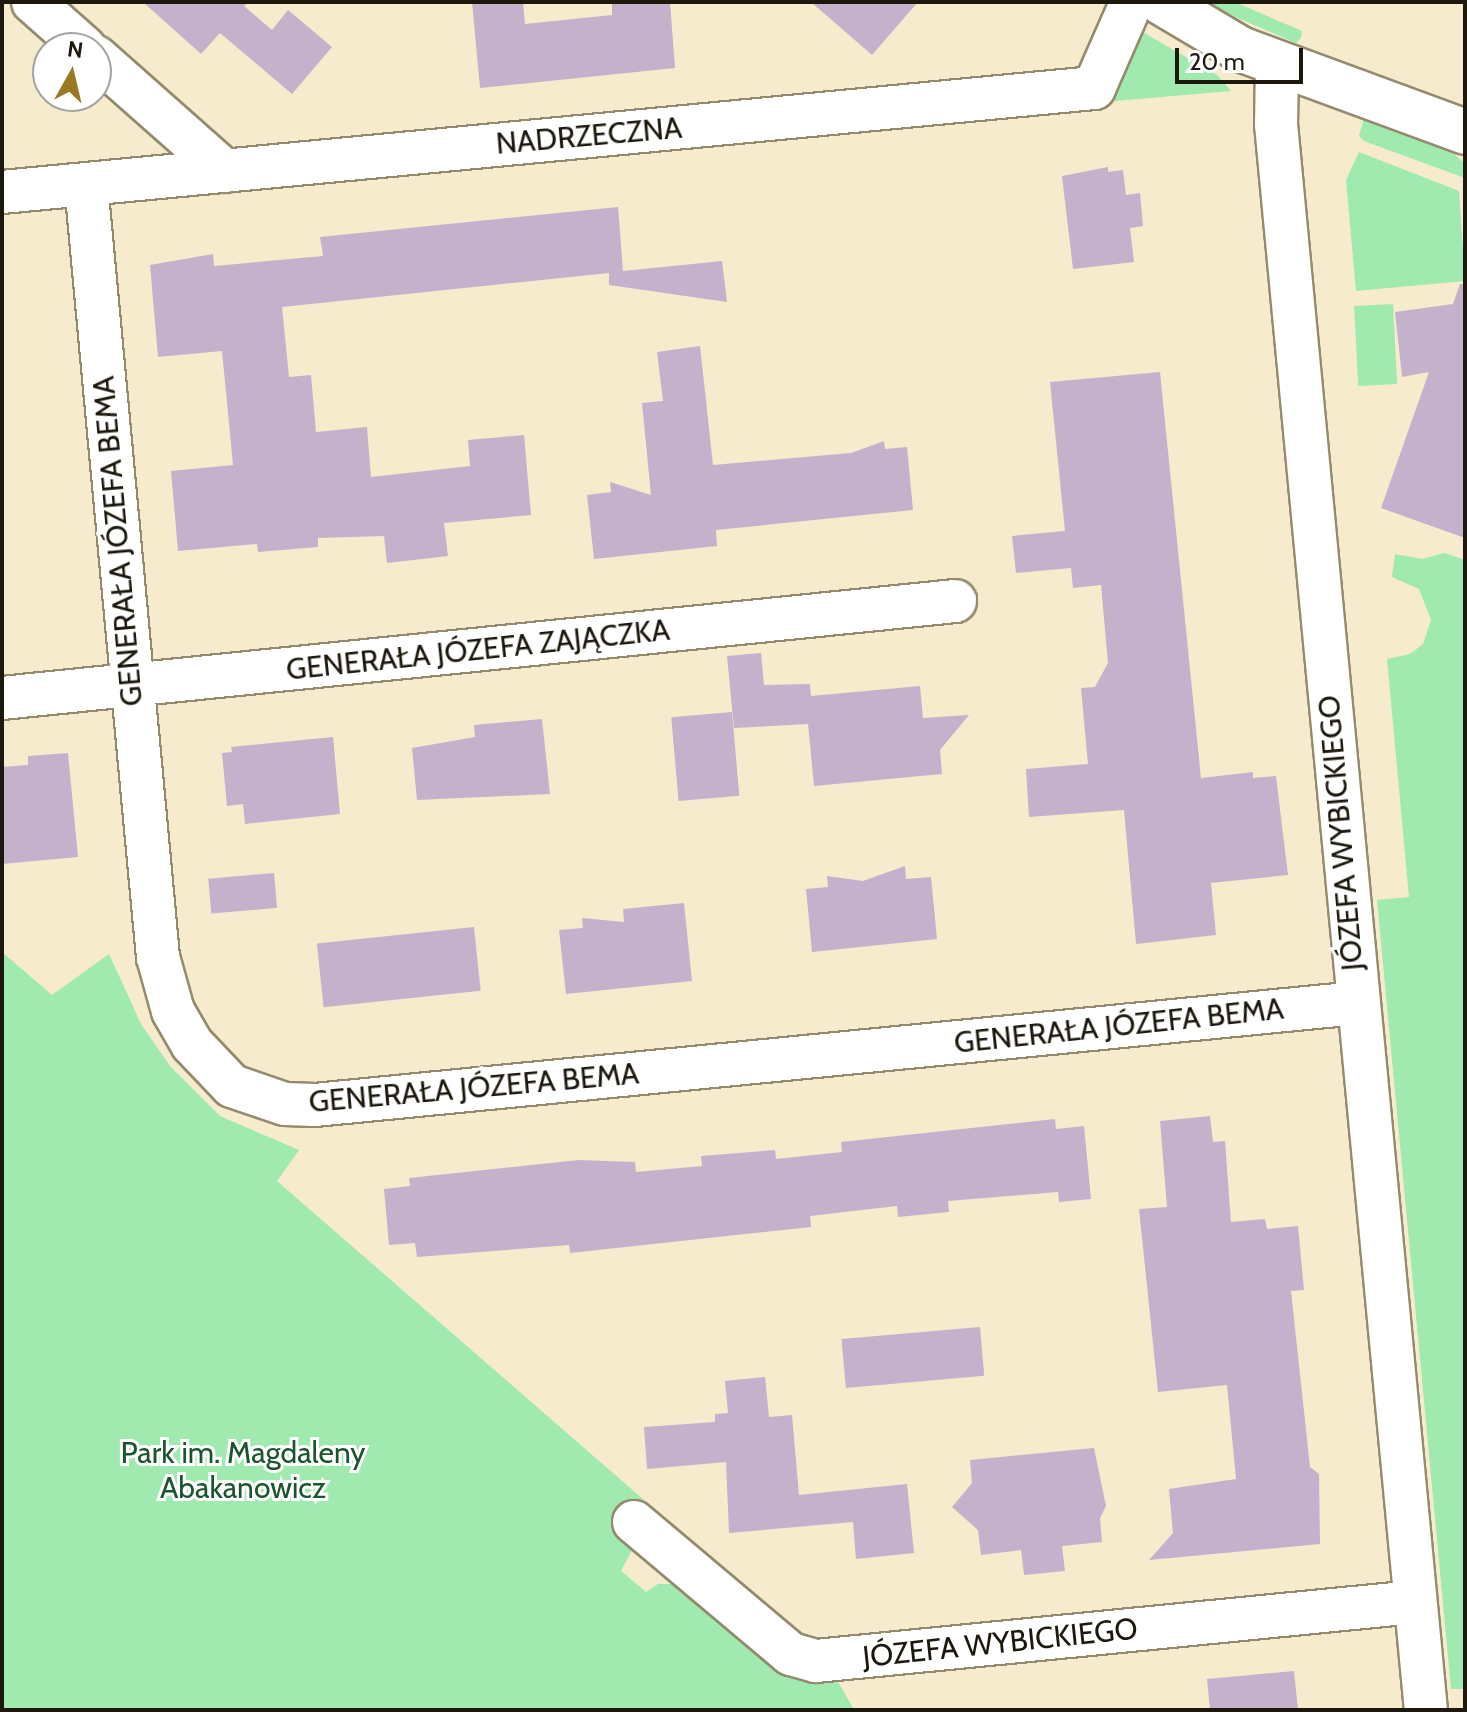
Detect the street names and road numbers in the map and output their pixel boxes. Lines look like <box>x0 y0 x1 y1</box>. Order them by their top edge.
street label: NADRZECZNA <box>494 110 684 162</box>
street label: GENERAŁA JÓZEFA BEMA <box>86 374 150 708</box>
street label: GENERAŁA JÓZEFA ZAJĄCZKA <box>284 612 672 688</box>
street label: JÓZEFA WYBICKIEGO <box>1311 694 1371 972</box>
street label: GENERAŁA JÓZEFA BEMA <box>952 991 1286 1061</box>
street label: GENERAŁA JÓZEFA BEMA <box>307 1056 641 1120</box>
street label: JÓZEFA WYBICKIEGO <box>861 1611 1139 1675</box>

